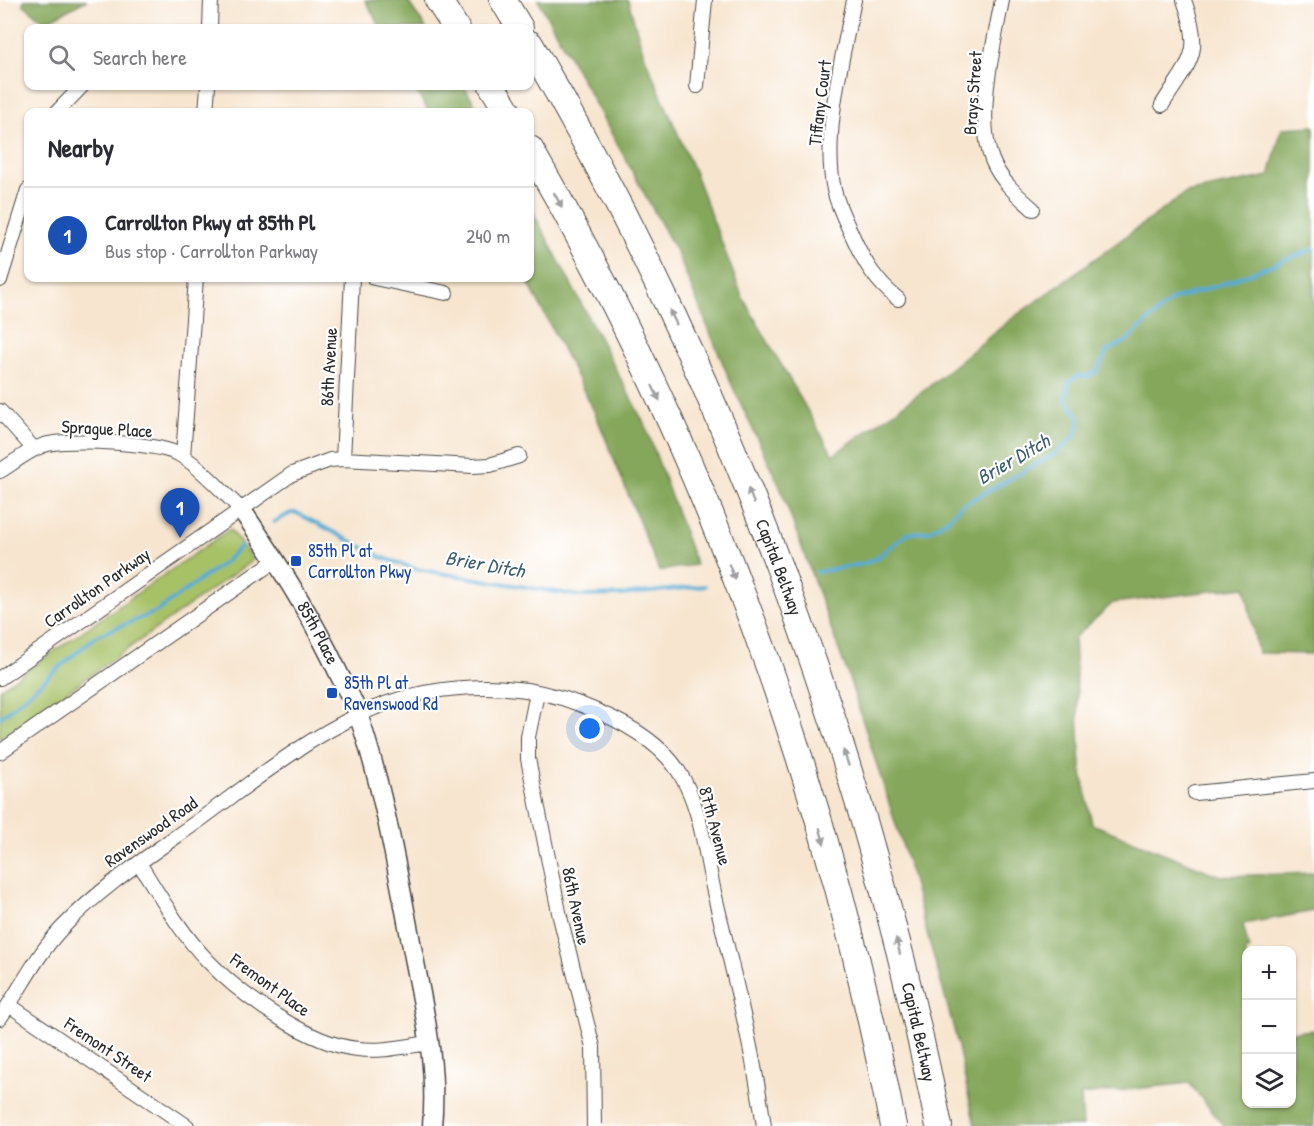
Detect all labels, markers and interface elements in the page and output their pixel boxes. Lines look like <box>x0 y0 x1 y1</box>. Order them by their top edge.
search box <box>24 24 534 90</box>
icon: search <box>45 41 78 74</box>
text: Search here <box>93 42 187 72</box>
street label: Brays Street <box>957 50 988 136</box>
street label: Tiffany Court <box>802 58 837 147</box>
text: Nearby <box>48 130 114 165</box>
one-way arrow <box>553 192 563 209</box>
text: Carrollton Pkwy at 85th Pl <box>105 207 315 237</box>
text: 1 <box>64 222 71 249</box>
text: 240 m <box>466 222 510 249</box>
text: Bus stop · Carrollton Parkway <box>105 237 318 264</box>
one-way arrow <box>668 309 677 326</box>
street label: 86th Avenue <box>314 327 343 407</box>
one-way arrow <box>651 384 660 401</box>
street label: Sprague Place <box>61 414 153 443</box>
water label: Brier Ditch <box>972 426 1055 490</box>
one-way arrow <box>746 487 755 505</box>
pin: 1 <box>160 488 200 538</box>
street label: Capital Beltway <box>750 515 809 619</box>
place label: 85th Pl at Carrollton Pkwy <box>308 538 412 584</box>
street label: Carrollton Parkway <box>38 541 155 634</box>
water label: Brier Ditch <box>444 543 528 584</box>
marker: 85th Pl at Carrollton Pkwy <box>289 554 303 568</box>
one-way arrow <box>728 563 737 581</box>
street label: 85th Place <box>291 597 345 668</box>
place label: 85th Pl at Ravenswood Rd <box>344 670 438 716</box>
marker: 85th Pl at Ravenswood Rd <box>325 686 339 700</box>
your location <box>575 714 604 743</box>
one-way arrow <box>841 749 850 767</box>
street label: 87th Avenue <box>693 784 738 868</box>
street label: Ravenswood Road <box>99 790 202 873</box>
one-way arrow <box>818 827 827 845</box>
street label: 86th Avenue <box>556 865 597 947</box>
one-way arrow <box>893 937 903 955</box>
street label: Fremont Place <box>224 946 315 1022</box>
map controls <box>1242 946 1296 1108</box>
button: + <box>1242 946 1296 1000</box>
street label: Capital Beltway <box>896 980 943 1084</box>
button: − <box>1242 1000 1296 1054</box>
street label: Fremont Street <box>59 1011 158 1089</box>
button: layers <box>1242 1054 1296 1108</box>

